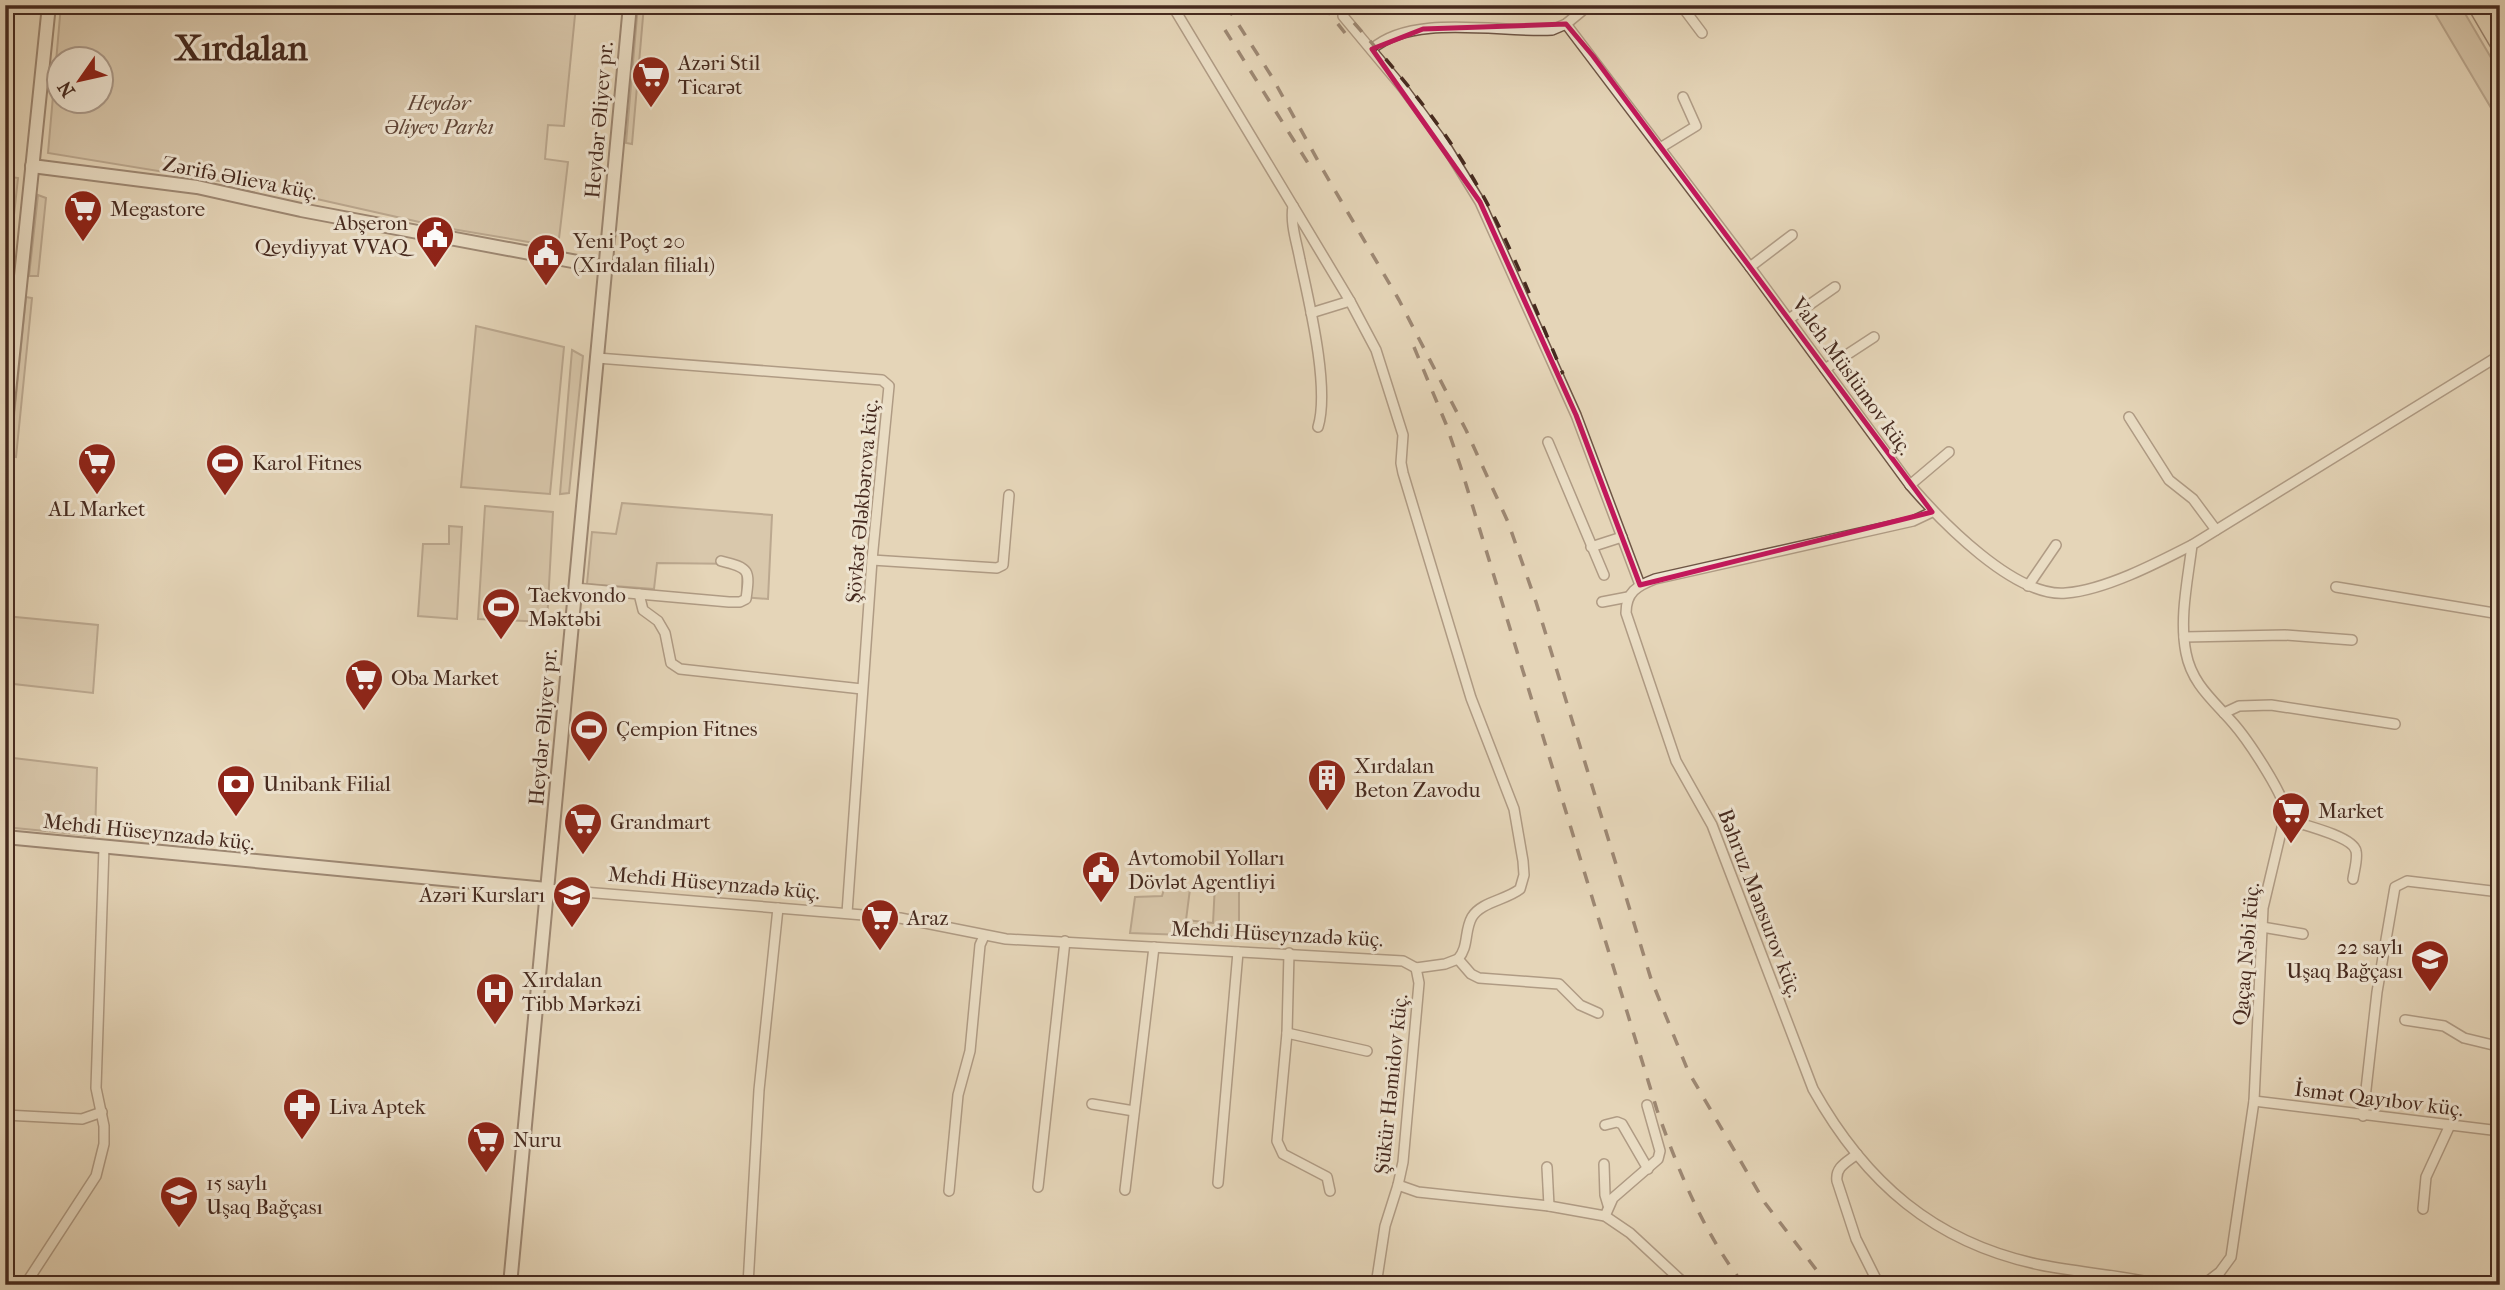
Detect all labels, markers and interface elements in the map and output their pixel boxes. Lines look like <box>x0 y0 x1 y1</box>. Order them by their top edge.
district label: Xırdalan <box>173 28 308 69</box>
street label: Heydər Əliyev pr. <box>580 41 618 199</box>
north arrow <box>46 46 116 116</box>
place label: Azəri Stil Ticarət <box>677 51 760 99</box>
supermarket icon: Azəri Stil Ticarət <box>630 54 672 109</box>
text: N <box>53 76 80 101</box>
park label: Heydər Əliyev Parkı <box>384 91 494 139</box>
street label: Zərifə Əlieva küç. <box>161 151 319 205</box>
supermarket icon: Megastore <box>62 188 104 243</box>
place label: Megastore <box>110 197 205 221</box>
place label: Abşeron Qeydiyyat VVAQ <box>255 211 415 259</box>
public building icon: Abşeron Qeydiyyat VVAQ <box>414 214 456 269</box>
place label: Yeni Poçt 20 (Xırdalan filialı) <box>572 229 715 277</box>
public building icon: Yeni Poçt 20 (Xırdalan filialı) <box>525 232 567 287</box>
street label: Valeh Müslümov küç. <box>1786 292 1917 460</box>
street label: Şövkət Ələkbərova küç. <box>841 398 883 604</box>
supermarket icon: AL Market <box>76 441 118 496</box>
sports icon: Karol Fitnes <box>204 442 246 497</box>
place label: Karol Fitnes <box>252 451 362 475</box>
place label: AL Market <box>48 497 146 521</box>
place label: Taekvondo Məktəbi <box>528 583 626 631</box>
sports icon: Taekvondo Məktəbi <box>480 586 522 641</box>
street label: Heydər Əliyev pr. <box>524 648 562 806</box>
supermarket icon: Oba Market <box>343 657 385 712</box>
place label: Oba Market <box>391 666 499 690</box>
sports icon: Çempion Fitnes <box>568 708 610 763</box>
place label: Çempion Fitnes <box>616 717 758 742</box>
place label: Xırdalan Beton Zavodu <box>1354 754 1480 802</box>
building icon: Xırdalan Beton Zavodu <box>1306 757 1348 812</box>
bank icon: Unibank Filial <box>215 763 257 818</box>
place label: Unibank Filial <box>263 772 391 796</box>
supermarket icon: Market <box>2270 790 2312 845</box>
place label: Market <box>2318 799 2385 823</box>
supermarket icon: Grandmart <box>562 801 604 856</box>
street label: Bəhruz Mənsurov küç. <box>1713 805 1807 1001</box>
street label: Mehdi Hüseynzadə küç. <box>42 809 256 855</box>
place label: Grandmart <box>610 810 711 834</box>
place label: Avtomobil Yolları Dövlət Agentliyi <box>1127 846 1284 894</box>
public building icon: Avtomobil Yolları Dövlət Agentliyi <box>1080 849 1122 904</box>
street label: Mehdi Hüseynzadə küç. <box>607 862 821 904</box>
school or university icon: Azəri Kursları <box>551 874 593 929</box>
street label: Qaçaq Nəbi küç. <box>2228 882 2264 1026</box>
place label: Azəri Kursları <box>418 883 545 907</box>
supermarket icon: Araz <box>859 897 901 952</box>
place label: Araz <box>906 906 949 930</box>
street label: Mehdi Hüseynzadə küç. <box>1170 916 1384 952</box>
place label: 22 saylı Uşaq Bağçası <box>2286 935 2403 983</box>
school or university icon: 22 saylı Uşaq Bağçası <box>2409 938 2451 993</box>
place label: Xırdalan Tibb Mərkəzi <box>522 968 641 1016</box>
hospital icon: Xırdalan Tibb Mərkəzi <box>474 971 516 1026</box>
street label: Şükür Həmidov küç. <box>1370 993 1412 1175</box>
street label: İsmət Qayıbov küç. <box>2293 1077 2465 1121</box>
pharmacy icon: Liva Aptek <box>281 1086 323 1141</box>
place label: Liva Aptek <box>329 1095 426 1119</box>
supermarket icon: Nuru <box>465 1119 507 1174</box>
place label: Nuru <box>513 1128 561 1152</box>
place label: 15 saylı Uşaq Bağçası <box>206 1171 323 1219</box>
school or university icon: 15 saylı Uşaq Bağçası <box>158 1174 200 1229</box>

